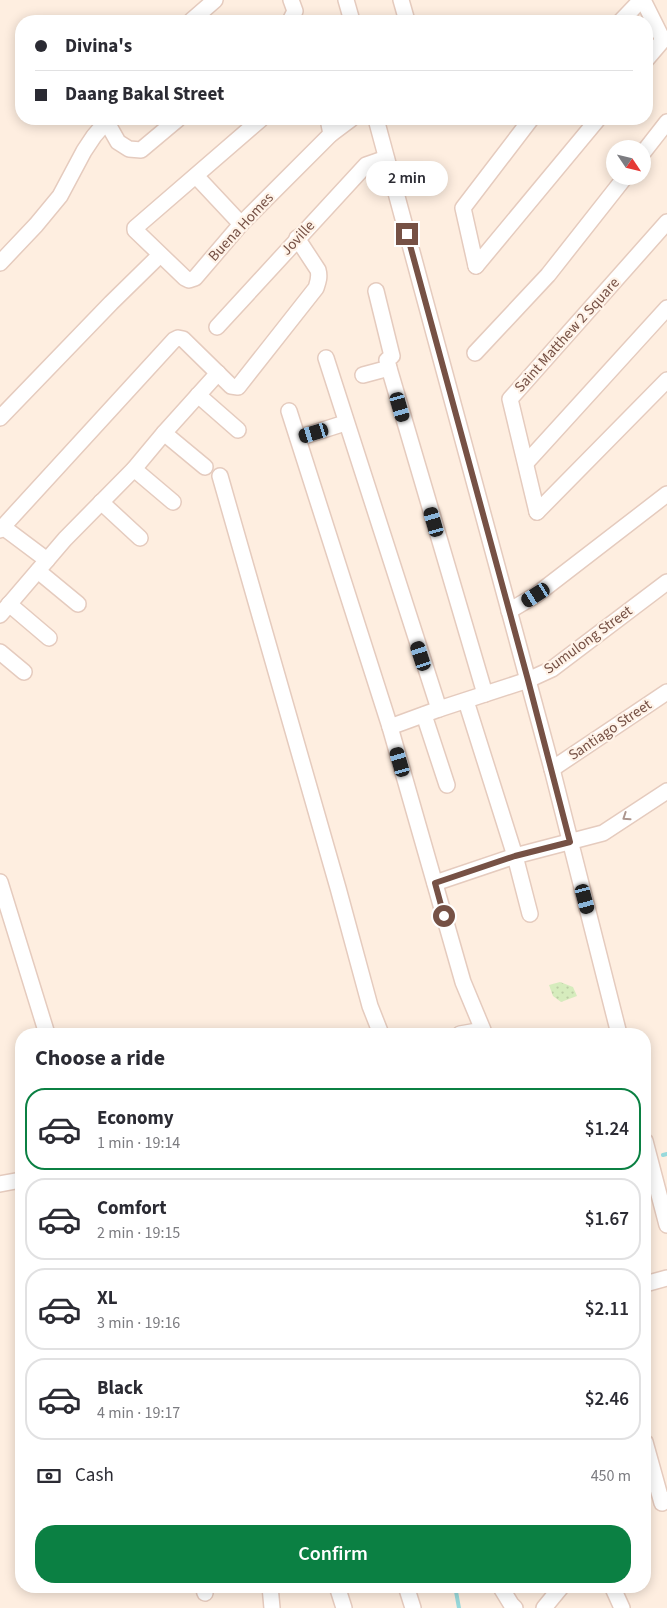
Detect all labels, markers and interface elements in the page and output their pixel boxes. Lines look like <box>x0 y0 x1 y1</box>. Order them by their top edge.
text: Divina's <box>65 33 132 60</box>
text: Daang Bakal Street <box>65 81 224 108</box>
north arrow <box>606 140 651 185</box>
map controls <box>606 140 651 185</box>
callout: 2 min <box>366 162 448 196</box>
text: 2 min <box>388 167 426 189</box>
street label: Buena Homes <box>204 188 278 266</box>
street label: Joville <box>276 216 320 260</box>
route end <box>396 223 418 245</box>
street label: Saint Matthew 2 Square <box>510 273 624 397</box>
car <box>388 391 411 423</box>
car <box>297 421 330 445</box>
car <box>422 506 445 538</box>
car <box>519 581 552 609</box>
street label: Sumulong Street <box>539 601 637 679</box>
car <box>409 639 432 673</box>
street label: Santiago Street <box>564 694 656 766</box>
car <box>388 746 411 778</box>
one-way arrow <box>622 811 632 820</box>
car <box>573 883 596 915</box>
route start <box>433 905 455 927</box>
text: Choose a ride <box>35 1042 165 1074</box>
text: Economy <box>97 1105 174 1132</box>
icon: car <box>37 1107 82 1152</box>
text: $1.24 <box>585 1116 629 1143</box>
text: 1 min · 19:14 <box>97 1132 180 1154</box>
text: Comfort <box>97 1195 167 1222</box>
icon: car <box>37 1197 82 1242</box>
text: $1.67 <box>585 1206 629 1233</box>
text: 2 min · 19:15 <box>97 1222 180 1244</box>
text: XL <box>97 1285 118 1312</box>
icon: car <box>37 1287 82 1332</box>
text: $2.11 <box>585 1296 629 1323</box>
text: 3 min · 19:16 <box>97 1312 180 1334</box>
text: Black <box>97 1375 143 1402</box>
icon: car <box>37 1377 82 1422</box>
text: $2.46 <box>585 1386 629 1413</box>
text: 4 min · 19:17 <box>97 1402 180 1424</box>
icon: cash <box>35 1462 63 1490</box>
text: Cash <box>75 1462 114 1489</box>
text: 450 m <box>591 1465 631 1487</box>
button: Confirm <box>35 1525 631 1583</box>

